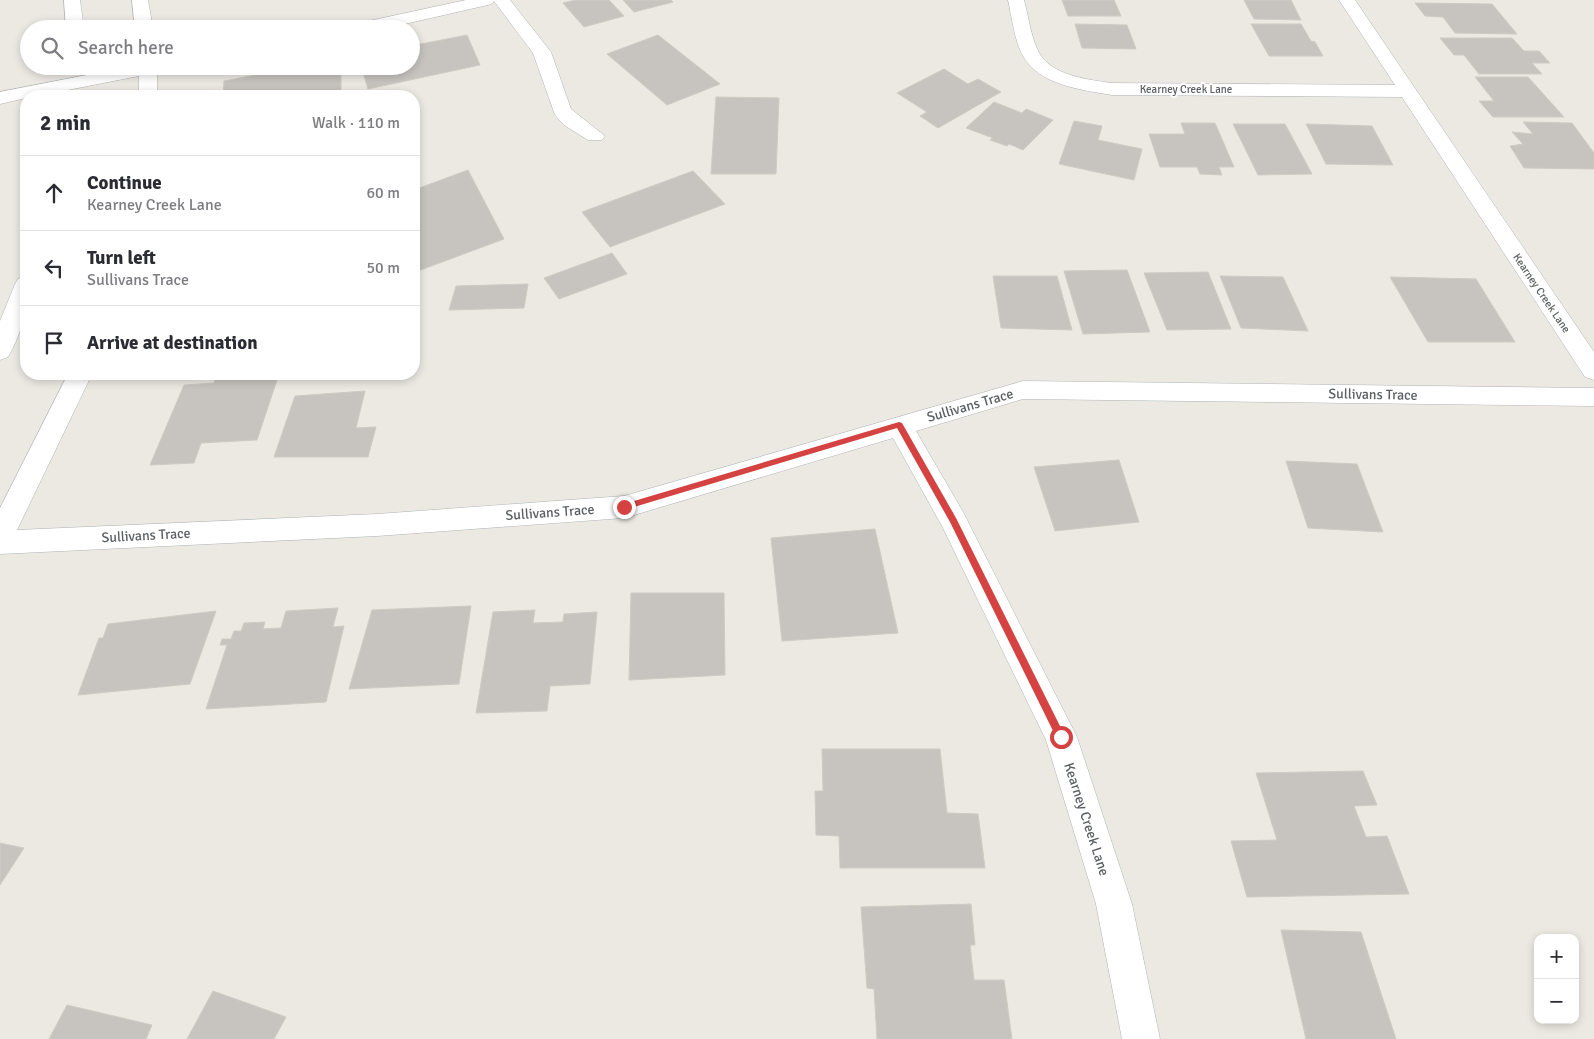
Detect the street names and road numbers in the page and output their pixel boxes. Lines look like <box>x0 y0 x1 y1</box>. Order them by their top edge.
street label: Kearney Creek Lane <box>1140 83 1232 96</box>
street label: Kearney Creek Lane <box>1510 251 1573 335</box>
street label: Sullivans Trace <box>925 385 1015 426</box>
street label: Sullivans Trace <box>1328 385 1418 404</box>
street label: Sullivans Trace <box>505 501 595 524</box>
street label: Sullivans Trace <box>101 525 191 546</box>
street label: Kearney Creek Lane <box>1060 760 1113 878</box>

